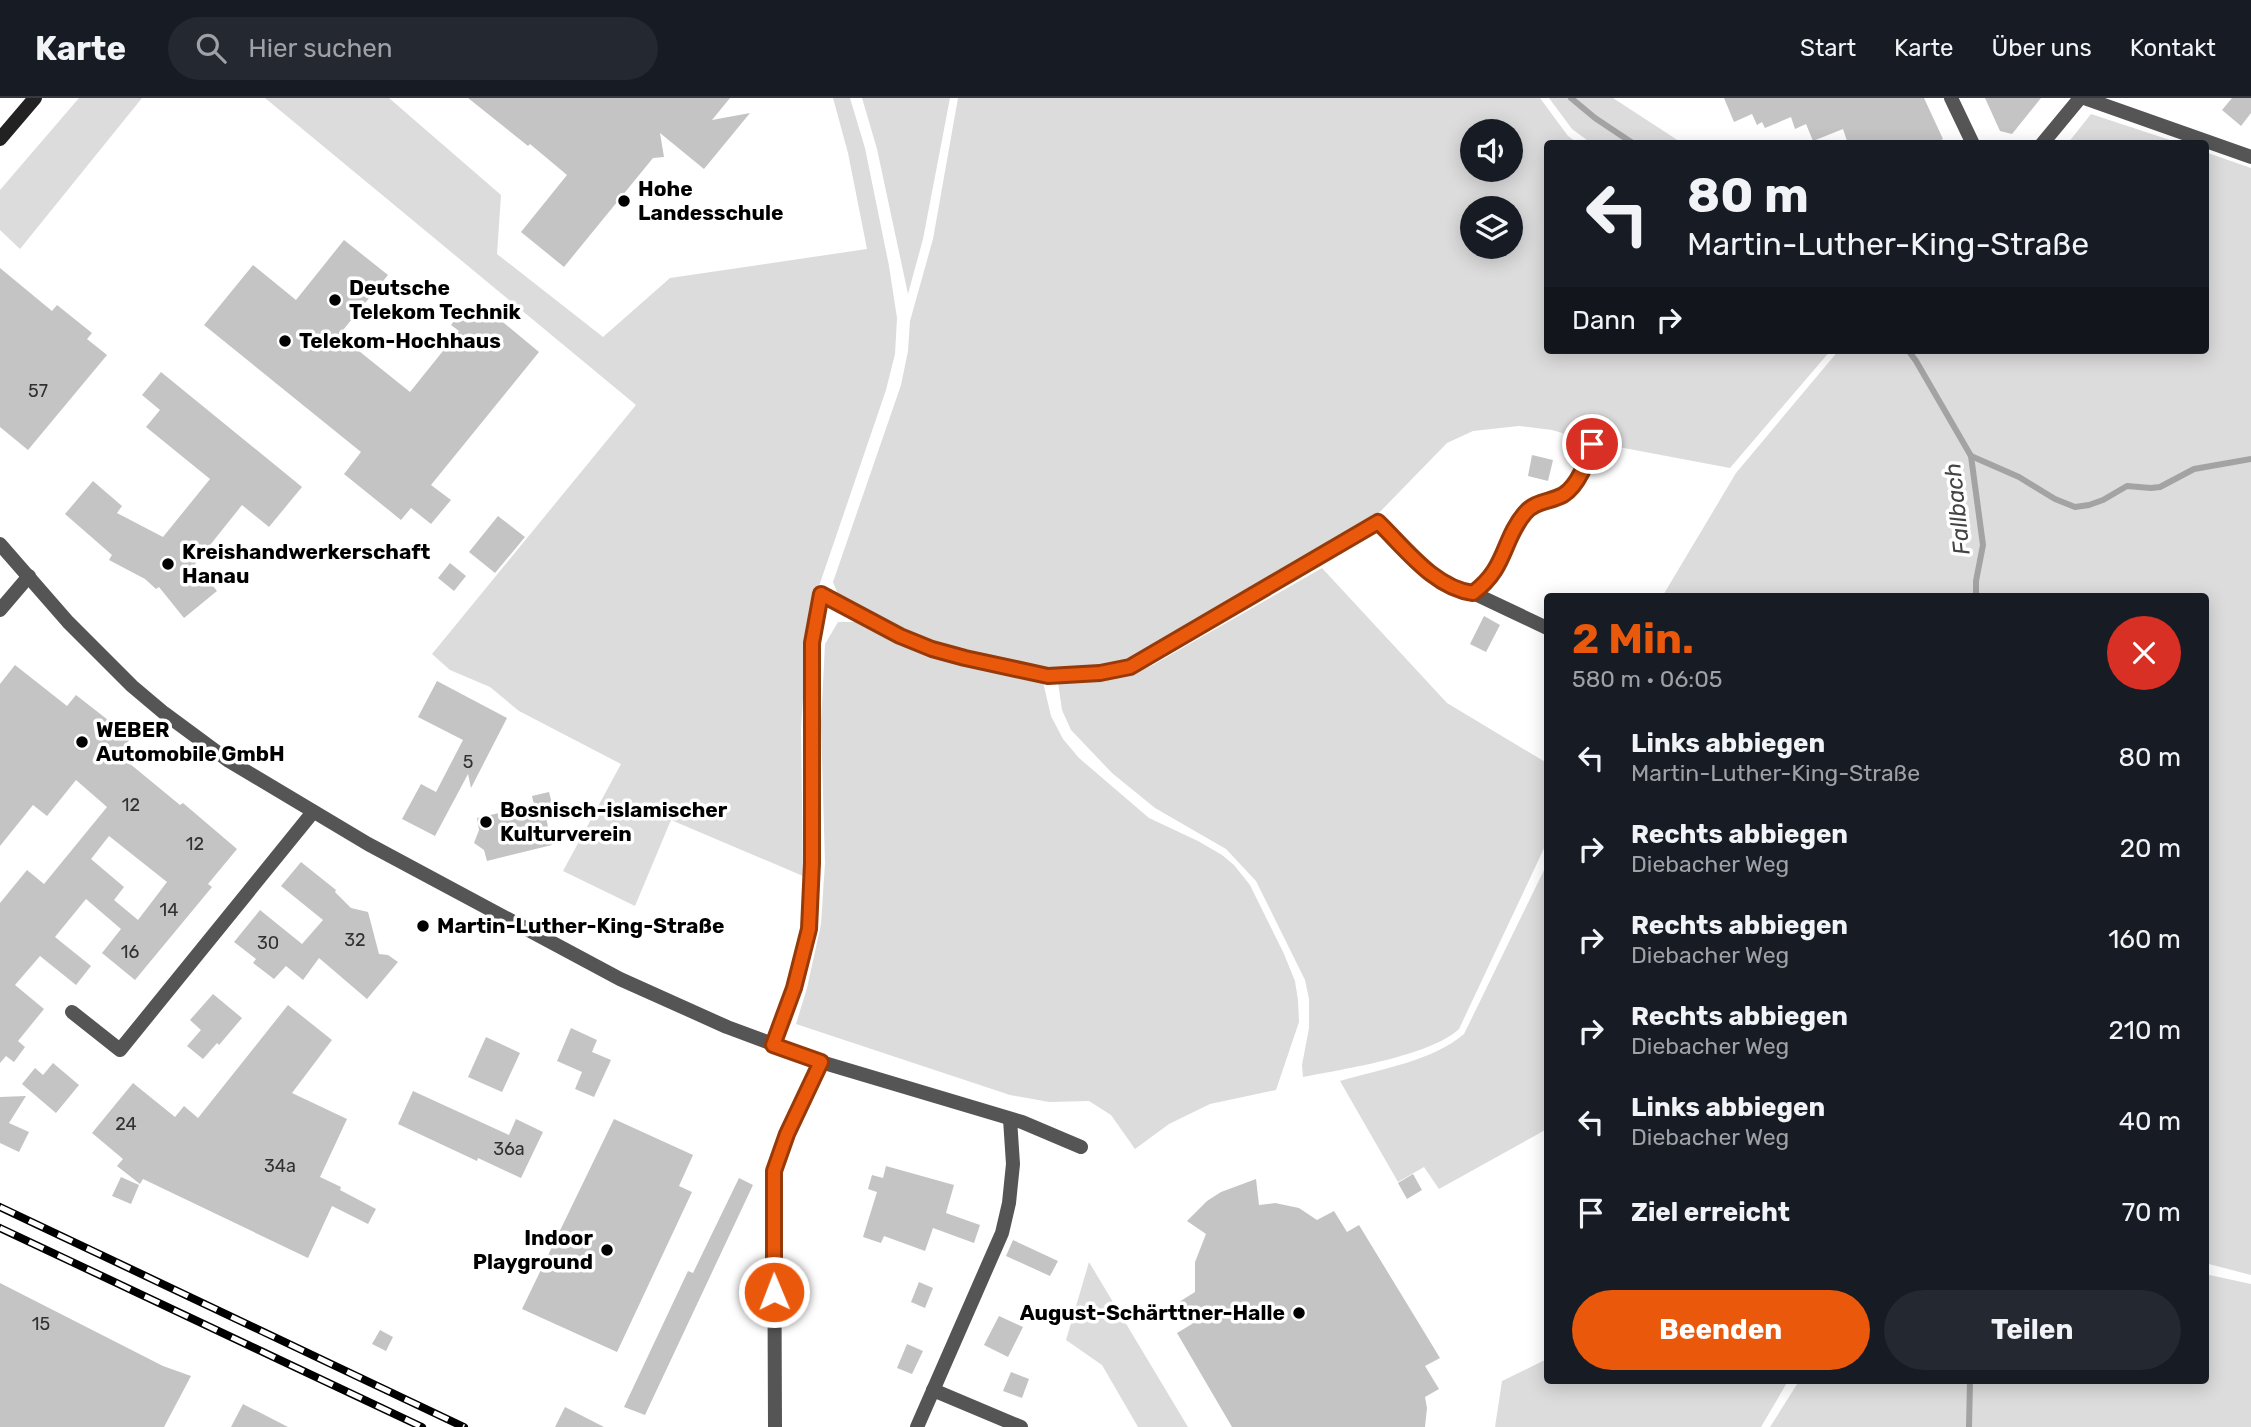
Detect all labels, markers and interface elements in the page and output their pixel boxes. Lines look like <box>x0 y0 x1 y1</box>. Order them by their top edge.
search box <box>168 17 658 80</box>
text: Karte <box>35 29 126 68</box>
icon: search <box>192 29 230 67</box>
text: Hier suchen <box>248 33 393 64</box>
text: Start <box>1800 34 1856 62</box>
text: Karte <box>1894 34 1954 62</box>
text: Über uns <box>1992 34 2092 62</box>
text: Kontakt <box>2130 34 2216 62</box>
map controls <box>1460 119 1523 259</box>
button: sound <box>1460 119 1523 182</box>
text: 80 m <box>1687 166 1809 224</box>
icon: left <box>1572 168 1663 259</box>
place label: Hohe Landesschule <box>638 176 783 225</box>
marker: Hohe Landesschule <box>616 193 632 209</box>
button: layers <box>1460 196 1523 259</box>
text: Martin-Luther-King-Straße <box>1687 225 2089 263</box>
place label: Deutsche Telekom Technik <box>349 275 522 324</box>
marker: Deutsche Telekom Technik <box>327 292 343 308</box>
icon: right <box>1650 301 1688 339</box>
text: Dann <box>1572 305 1636 336</box>
place label: Telekom-Hochhaus <box>299 328 501 353</box>
marker: Telekom-Hochhaus <box>277 333 293 349</box>
house number: 57 <box>28 380 48 402</box>
pin <box>1562 414 1622 474</box>
icon: arrive <box>1573 425 1611 463</box>
water label: Fallbach <box>1938 462 1976 556</box>
place label: Kreishandwerkerschaft Hanau <box>182 539 431 588</box>
marker: Kreishandwerkerschaft Hanau <box>160 556 176 572</box>
text: 2 Min. <box>1572 614 1694 664</box>
button: close <box>2107 616 2181 690</box>
text: 580 m · 06:05 <box>1572 665 1722 693</box>
place label: WEBER Automobile GmbH <box>96 717 285 766</box>
text: Links abbiegen <box>1631 728 1825 759</box>
marker: WEBER Automobile GmbH <box>74 734 90 750</box>
icon: left <box>1572 739 1610 777</box>
text: 80 m <box>2118 742 2181 773</box>
house number: 5 <box>463 751 473 773</box>
text: Martin-Luther-King-Straße <box>1631 759 1920 787</box>
house number: 12 <box>122 794 140 816</box>
place label: Bosnisch-islamischer Kulturverein <box>500 797 728 846</box>
marker: Bosnisch-islamischer Kulturverein <box>478 814 494 830</box>
text: Rechts abbiegen <box>1631 819 1848 850</box>
icon: right <box>1572 830 1610 868</box>
house number: 12 <box>186 833 204 855</box>
text: 20 m <box>2120 833 2181 864</box>
text: Diebacher Weg <box>1631 850 1789 878</box>
house number: 14 <box>160 899 178 921</box>
text: Rechts abbiegen <box>1631 910 1848 941</box>
place label: Martin-Luther-King-Straße <box>437 913 724 938</box>
marker: Martin-Luther-King-Straße <box>415 918 431 934</box>
icon: right <box>1572 921 1610 959</box>
text: 160 m <box>2108 924 2181 955</box>
house number: 32 <box>344 929 366 951</box>
house number: 30 <box>257 932 279 954</box>
house number: 16 <box>121 941 139 963</box>
text: Diebacher Weg <box>1631 941 1789 969</box>
text: Rechts abbiegen <box>1631 1001 1848 1032</box>
icon: right <box>1572 1012 1610 1050</box>
text: 210 m <box>2109 1015 2181 1046</box>
text: Diebacher Weg <box>1631 1032 1789 1060</box>
text: Links abbiegen <box>1631 1092 1825 1123</box>
icon: left <box>1572 1103 1610 1141</box>
text: 40 m <box>2119 1106 2181 1137</box>
house number: 24 <box>115 1113 137 1135</box>
text: Diebacher Weg <box>1631 1123 1789 1151</box>
house number: 36a <box>493 1138 525 1160</box>
house number: 34a <box>264 1155 296 1177</box>
icon: arrive <box>1572 1194 1610 1232</box>
text: Ziel erreicht <box>1631 1197 1790 1228</box>
text: 70 m <box>2122 1197 2181 1228</box>
place label: Indoor Playground <box>473 1225 593 1274</box>
marker: Indoor Playground <box>599 1242 615 1258</box>
position arrow <box>737 1255 811 1329</box>
button: Beenden <box>1572 1290 1870 1370</box>
button: Teilen <box>1884 1290 2181 1370</box>
place label: August-Schärttner-Halle <box>1020 1300 1285 1325</box>
marker: August-Schärttner-Halle <box>1291 1305 1307 1321</box>
house number: 15 <box>32 1313 50 1335</box>

